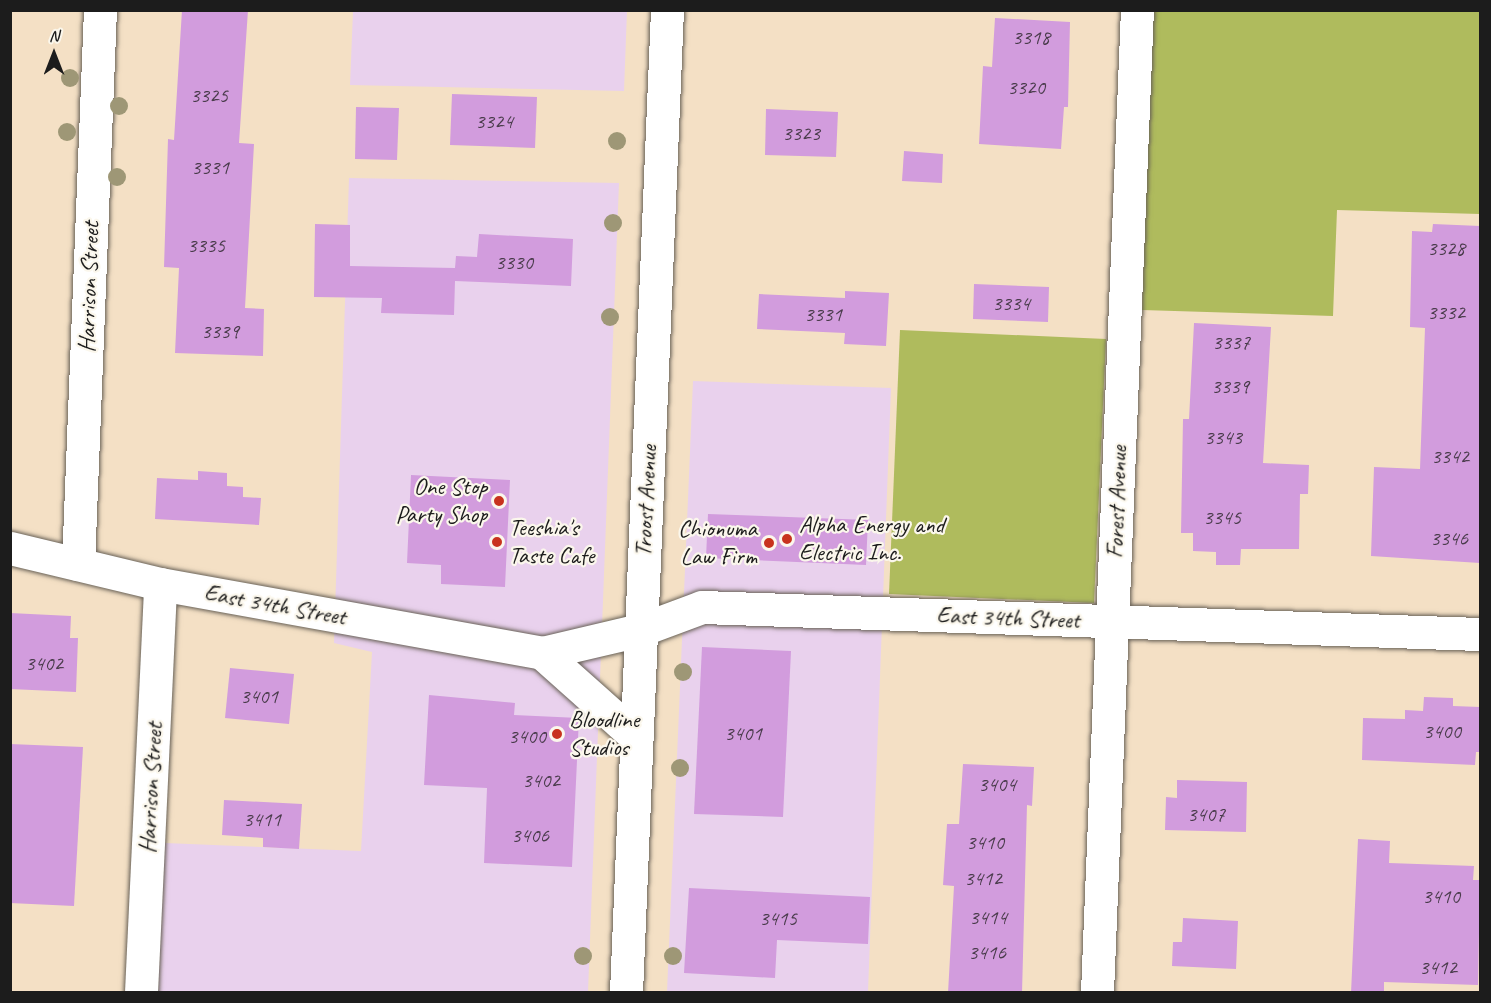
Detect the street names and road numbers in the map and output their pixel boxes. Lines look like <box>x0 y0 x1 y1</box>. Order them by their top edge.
street label: Harrison Street <box>72 221 106 353</box>
street label: Troost Avenue <box>629 444 663 558</box>
street label: Forest Avenue <box>1101 445 1133 559</box>
street label: East 34th Street <box>202 578 348 632</box>
street label: East 34th Street <box>936 601 1080 635</box>
street label: Harrison Street <box>133 722 169 854</box>

